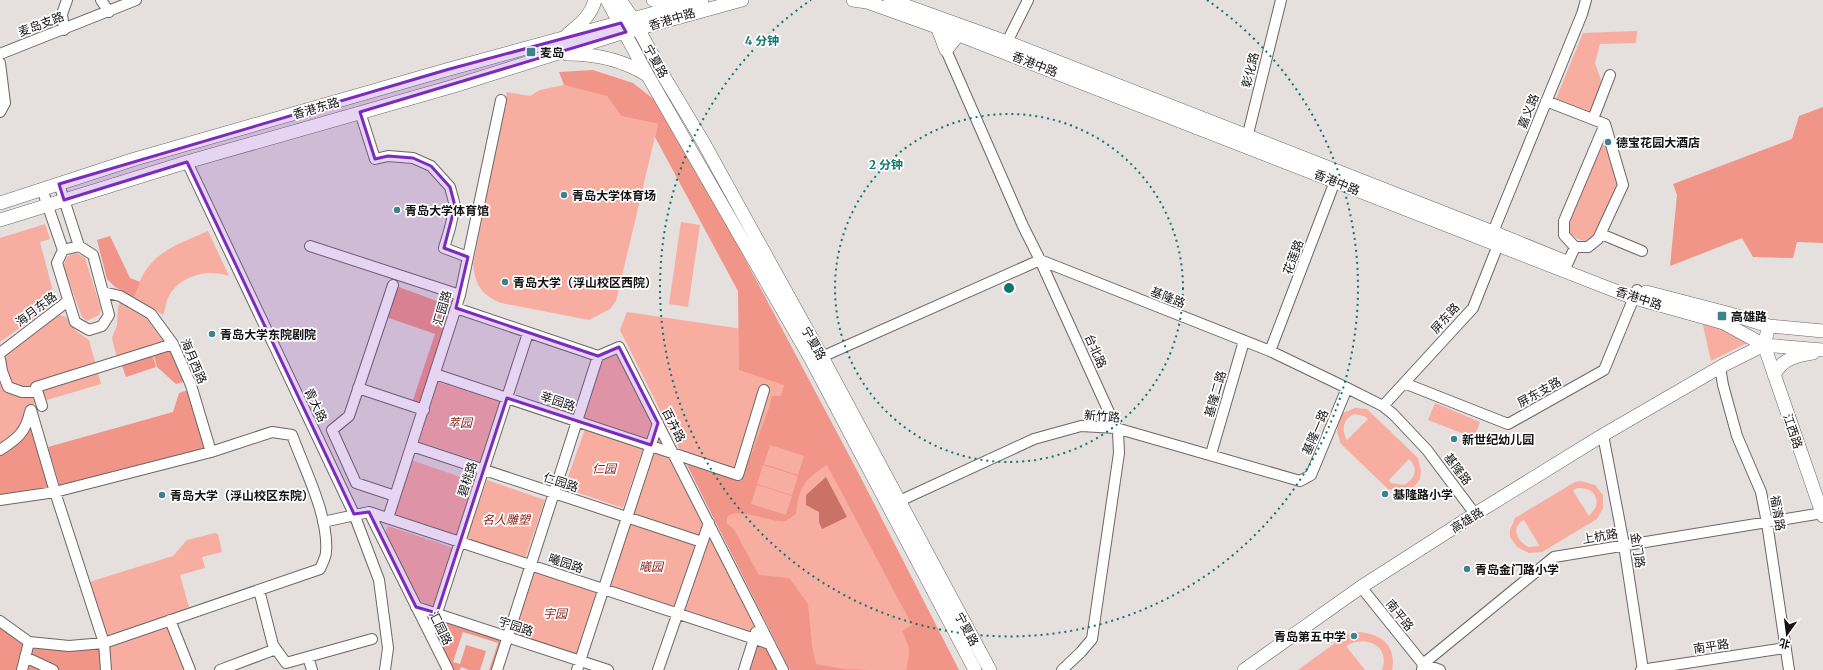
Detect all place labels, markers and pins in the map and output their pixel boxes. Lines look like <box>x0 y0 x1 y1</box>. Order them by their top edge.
place label: 麦岛 <box>540 45 564 60</box>
marker: 麦岛 <box>525 46 537 58</box>
place label: 德宝花园大酒店 <box>1616 135 1700 150</box>
marker: 德宝花园大酒店 <box>1603 137 1613 147</box>
place label: 青岛大学体育场 <box>572 188 656 203</box>
marker: 青岛大学体育场 <box>559 190 569 200</box>
place label: 青岛大学体育馆 <box>405 203 489 218</box>
marker: 青岛大学体育馆 <box>392 205 402 215</box>
place label: 青岛大学（浮山校区西院） <box>513 275 657 290</box>
marker: 青岛大学（浮山校区西院） <box>500 277 510 287</box>
centre of rings <box>1002 281 1016 295</box>
place label: 高雄路 <box>1731 309 1767 324</box>
marker: 高雄路 <box>1716 310 1728 322</box>
place label: 青岛大学东院剧院 <box>220 327 316 342</box>
marker: 青岛大学东院剧院 <box>207 329 217 339</box>
place label: 新世纪幼儿园 <box>1462 432 1534 447</box>
marker: 新世纪幼儿园 <box>1449 434 1459 444</box>
place label: 基隆路小学 <box>1393 487 1453 502</box>
place label: 青岛大学（浮山校区东院） <box>170 488 314 503</box>
marker: 基隆路小学 <box>1380 489 1390 499</box>
marker: 青岛大学（浮山校区东院） <box>157 490 167 500</box>
place label: 青岛金门路小学 <box>1475 562 1559 577</box>
marker: 青岛金门路小学 <box>1462 564 1472 574</box>
place label: 青岛第五中学 <box>1274 629 1346 644</box>
marker: 青岛第五中学 <box>1349 631 1359 641</box>

